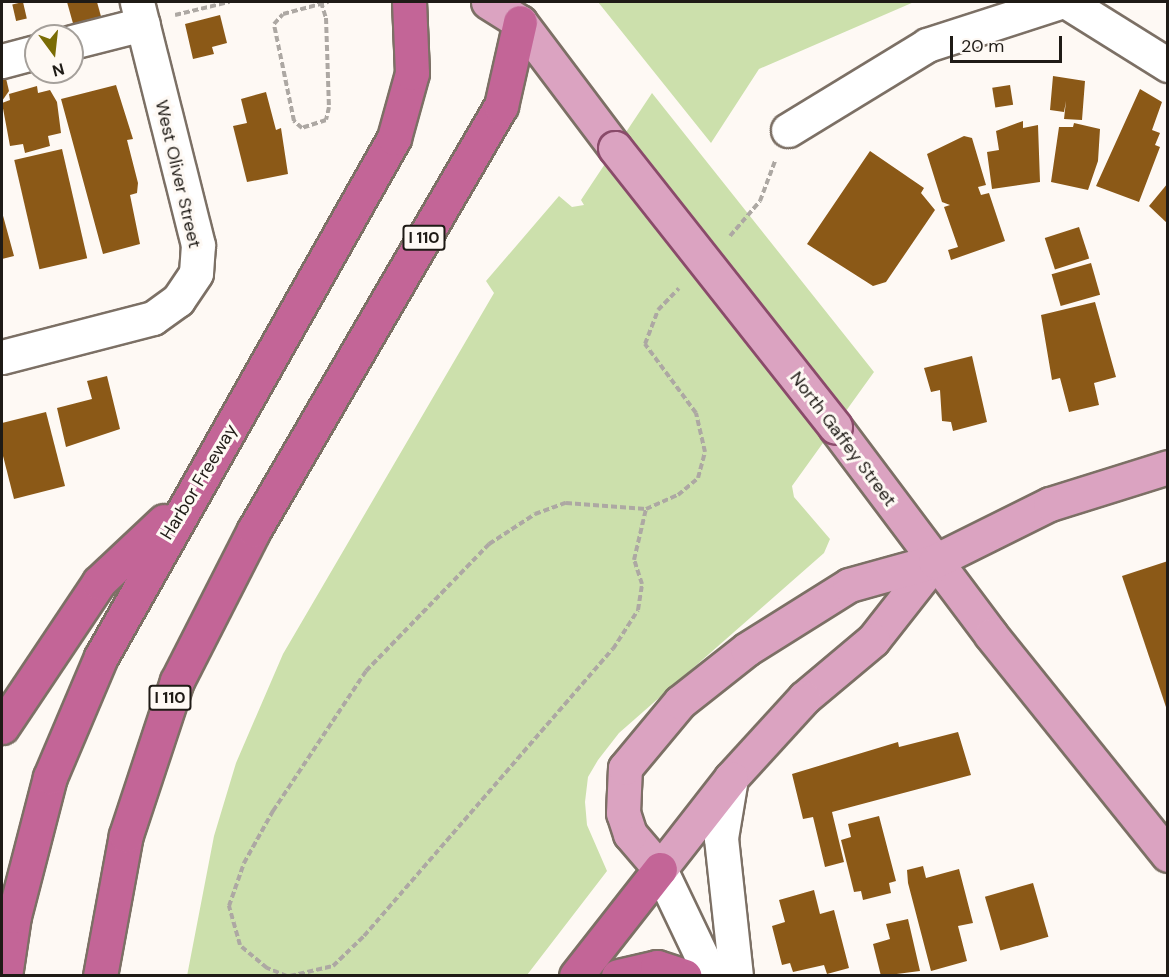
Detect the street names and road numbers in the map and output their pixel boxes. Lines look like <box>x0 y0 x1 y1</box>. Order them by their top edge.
street label: West Oliver Street <box>150 98 206 250</box>
road number: I 110 <box>402 225 446 251</box>
street label: North Gaffey Street <box>785 367 901 511</box>
street label: Harbor Freeway <box>156 420 242 544</box>
road number: I 110 <box>148 685 192 711</box>

